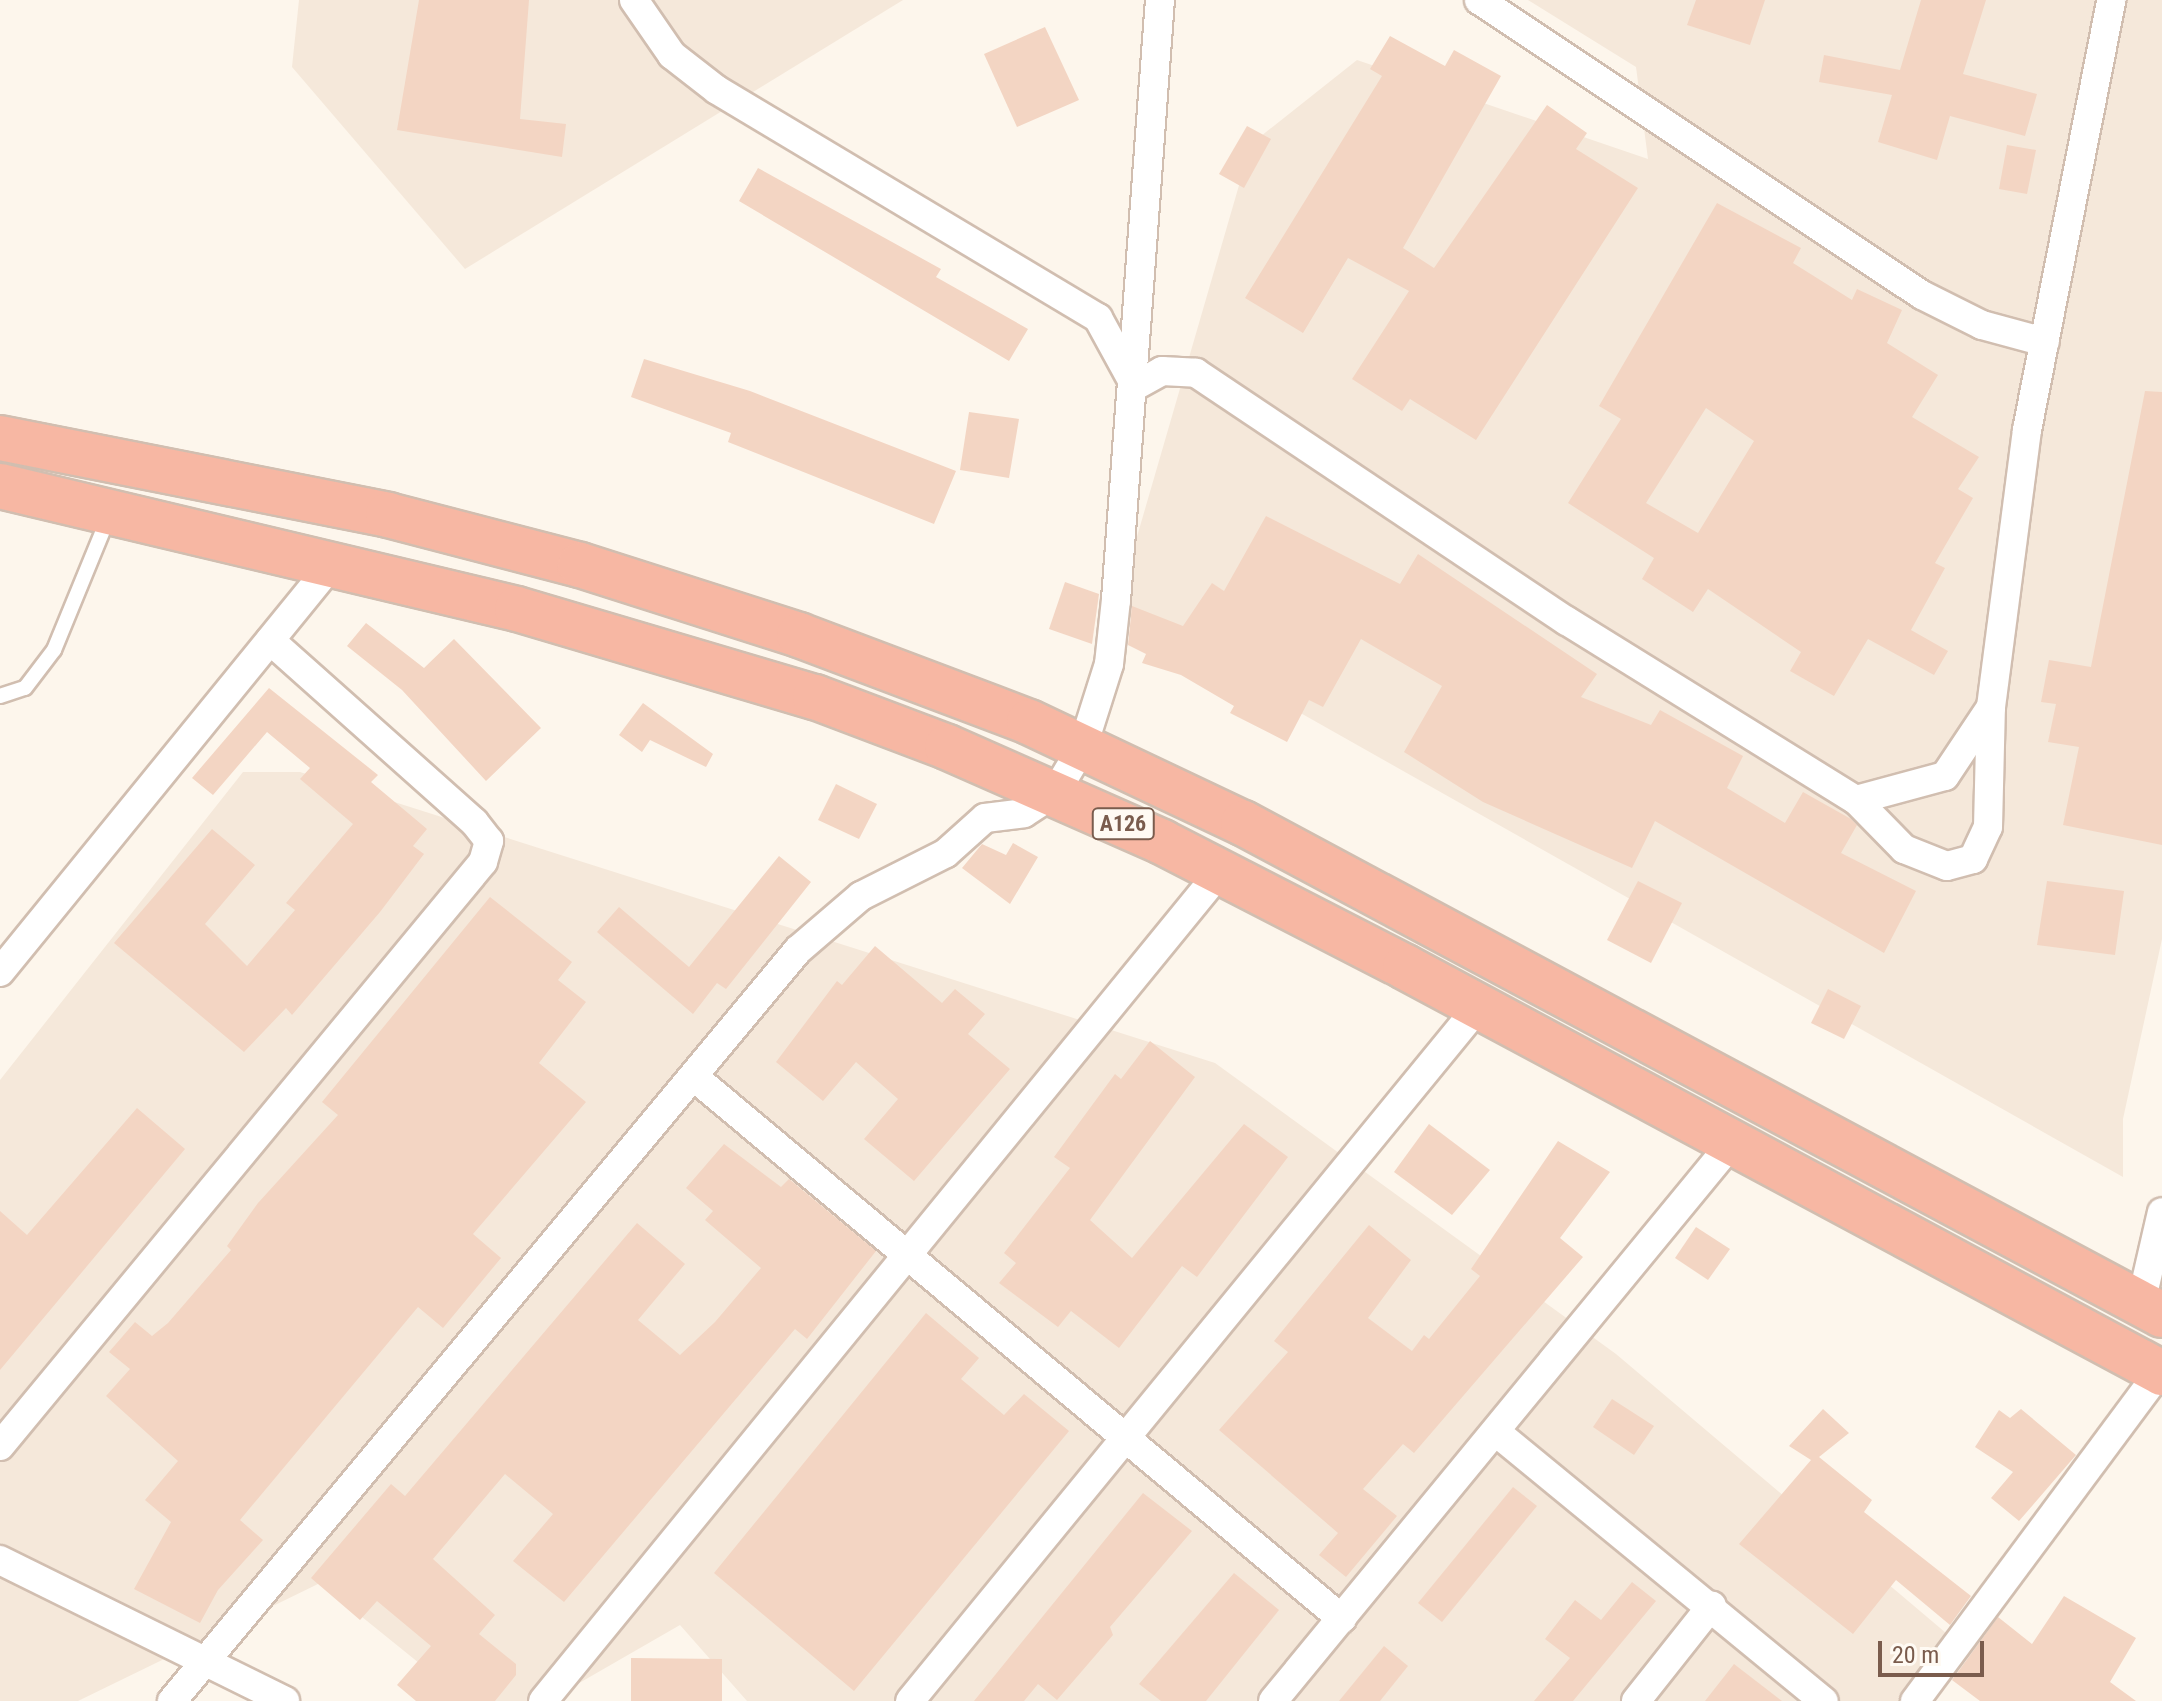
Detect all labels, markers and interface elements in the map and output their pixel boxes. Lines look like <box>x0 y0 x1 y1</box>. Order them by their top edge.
road number: A126 <box>1091 806 1155 842</box>
scale bar <box>1882 1625 1988 1675</box>
text: 20 m <box>1892 1641 1939 1669</box>

